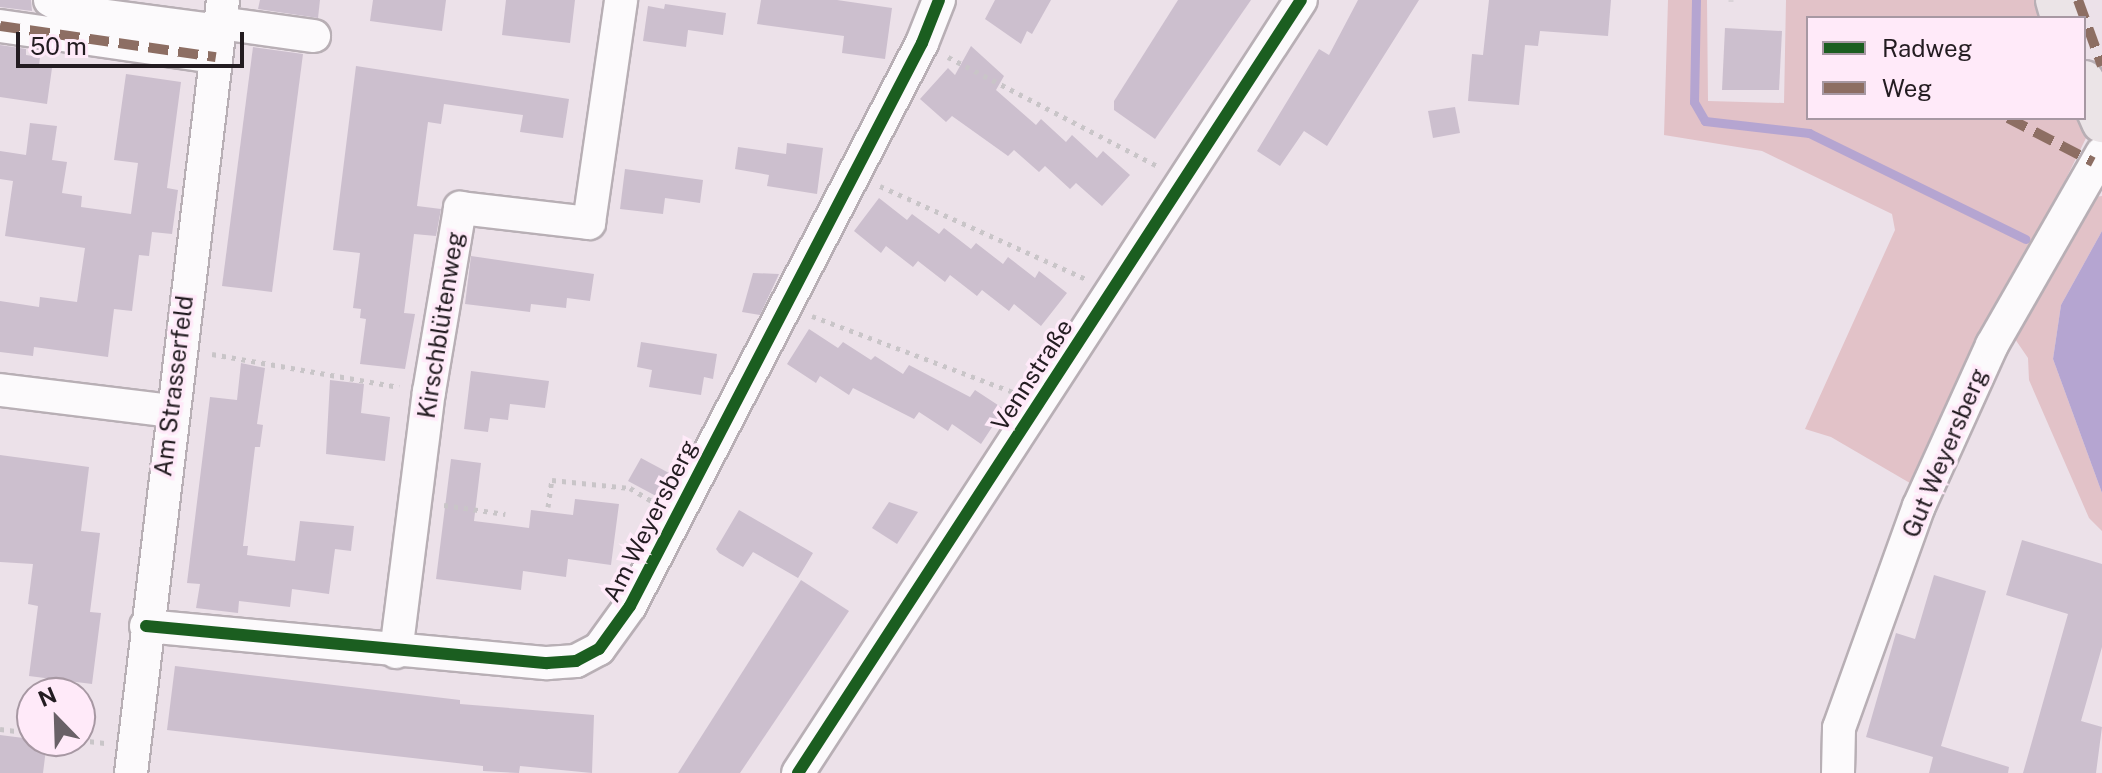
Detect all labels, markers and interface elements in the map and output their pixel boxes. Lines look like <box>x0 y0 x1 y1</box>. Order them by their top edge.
scale bar <box>20 16 248 66</box>
legend <box>1806 16 2086 120</box>
text: 50 m <box>30 32 87 60</box>
text: Radweg <box>1882 34 1973 62</box>
text: Weg <box>1882 74 1932 102</box>
street label: Kirschblütenweg <box>412 230 470 420</box>
street label: Am Strasserfeld <box>149 294 199 478</box>
street label: Vennstraße <box>985 314 1079 436</box>
street label: Gut Weyersberg <box>1896 364 1994 542</box>
street label: Am Weyersberg <box>597 435 703 607</box>
north arrow <box>16 677 96 757</box>
text: N <box>34 681 60 712</box>

